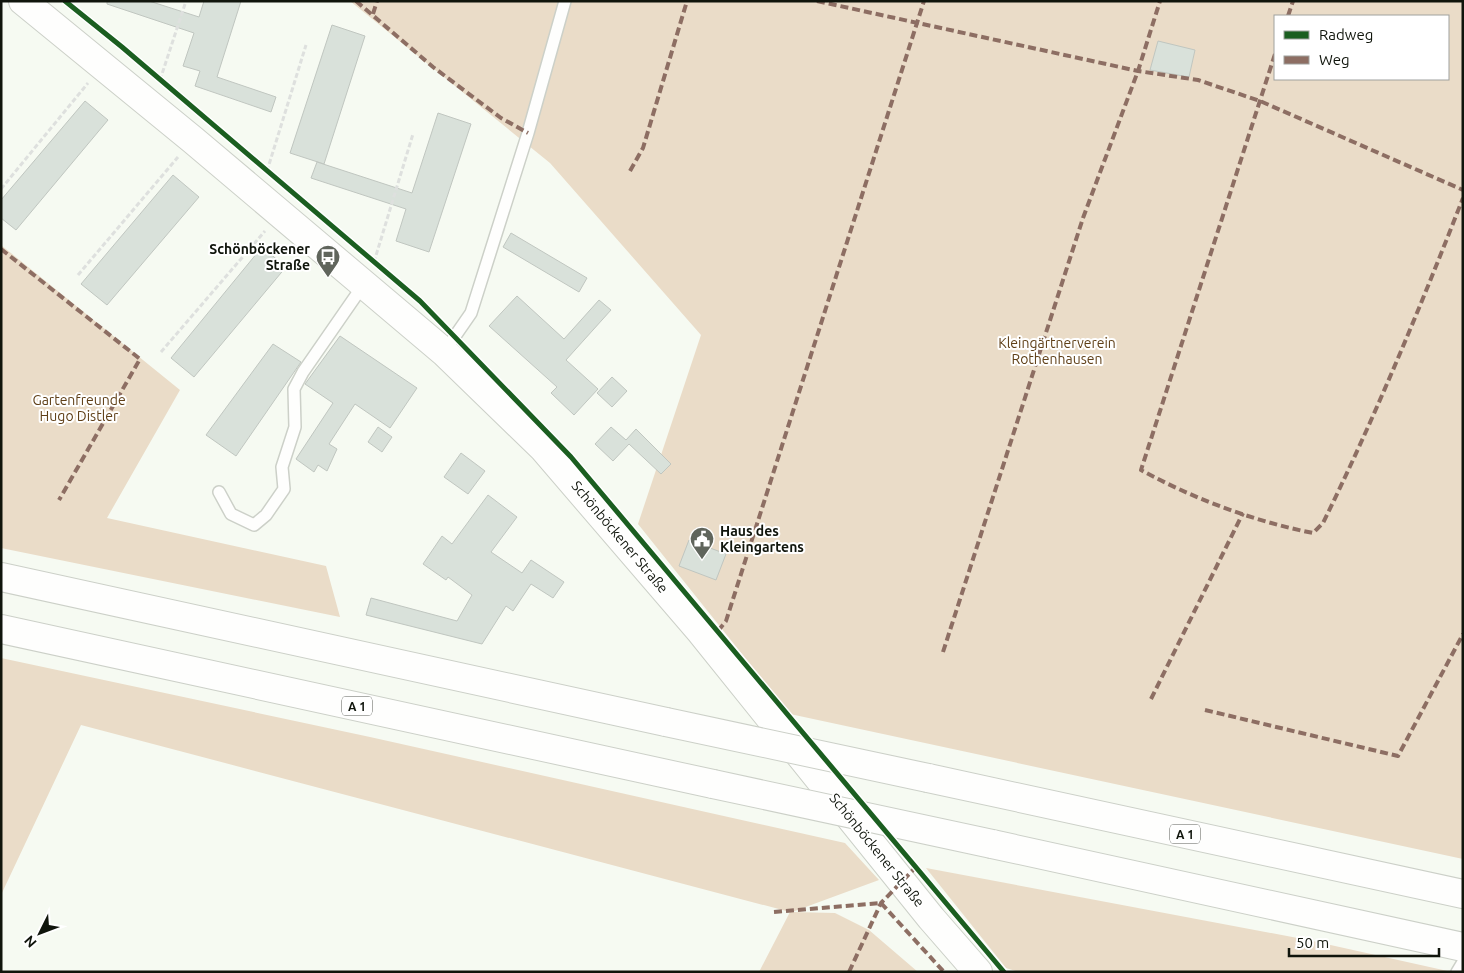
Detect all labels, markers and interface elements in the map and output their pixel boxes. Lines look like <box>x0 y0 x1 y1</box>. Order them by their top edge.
legend <box>1274 15 1449 80</box>
text: Radweg <box>1319 26 1373 43</box>
text: Weg <box>1319 51 1350 68</box>
place label: Schönböckener Straße <box>209 241 310 273</box>
bus stop icon: Schönböckener Straße <box>315 244 341 278</box>
park label: Kleingärtnerverein Rothenhausen <box>998 335 1116 367</box>
park label: Gartenfreunde Hugo Distler <box>32 392 126 424</box>
street label: Schönböckener Straße <box>568 478 672 596</box>
place label: Haus des Kleingartens <box>720 523 804 555</box>
public building icon: Haus des Kleingartens <box>689 526 715 560</box>
road number: A 1 <box>342 696 372 716</box>
street label: Schönböckener Straße <box>826 790 928 910</box>
road number: A 1 <box>1170 824 1200 844</box>
north arrow <box>15 908 65 958</box>
scale bar <box>1289 926 1439 958</box>
text: N <box>21 932 40 951</box>
text: 50 m <box>1296 934 1329 951</box>

